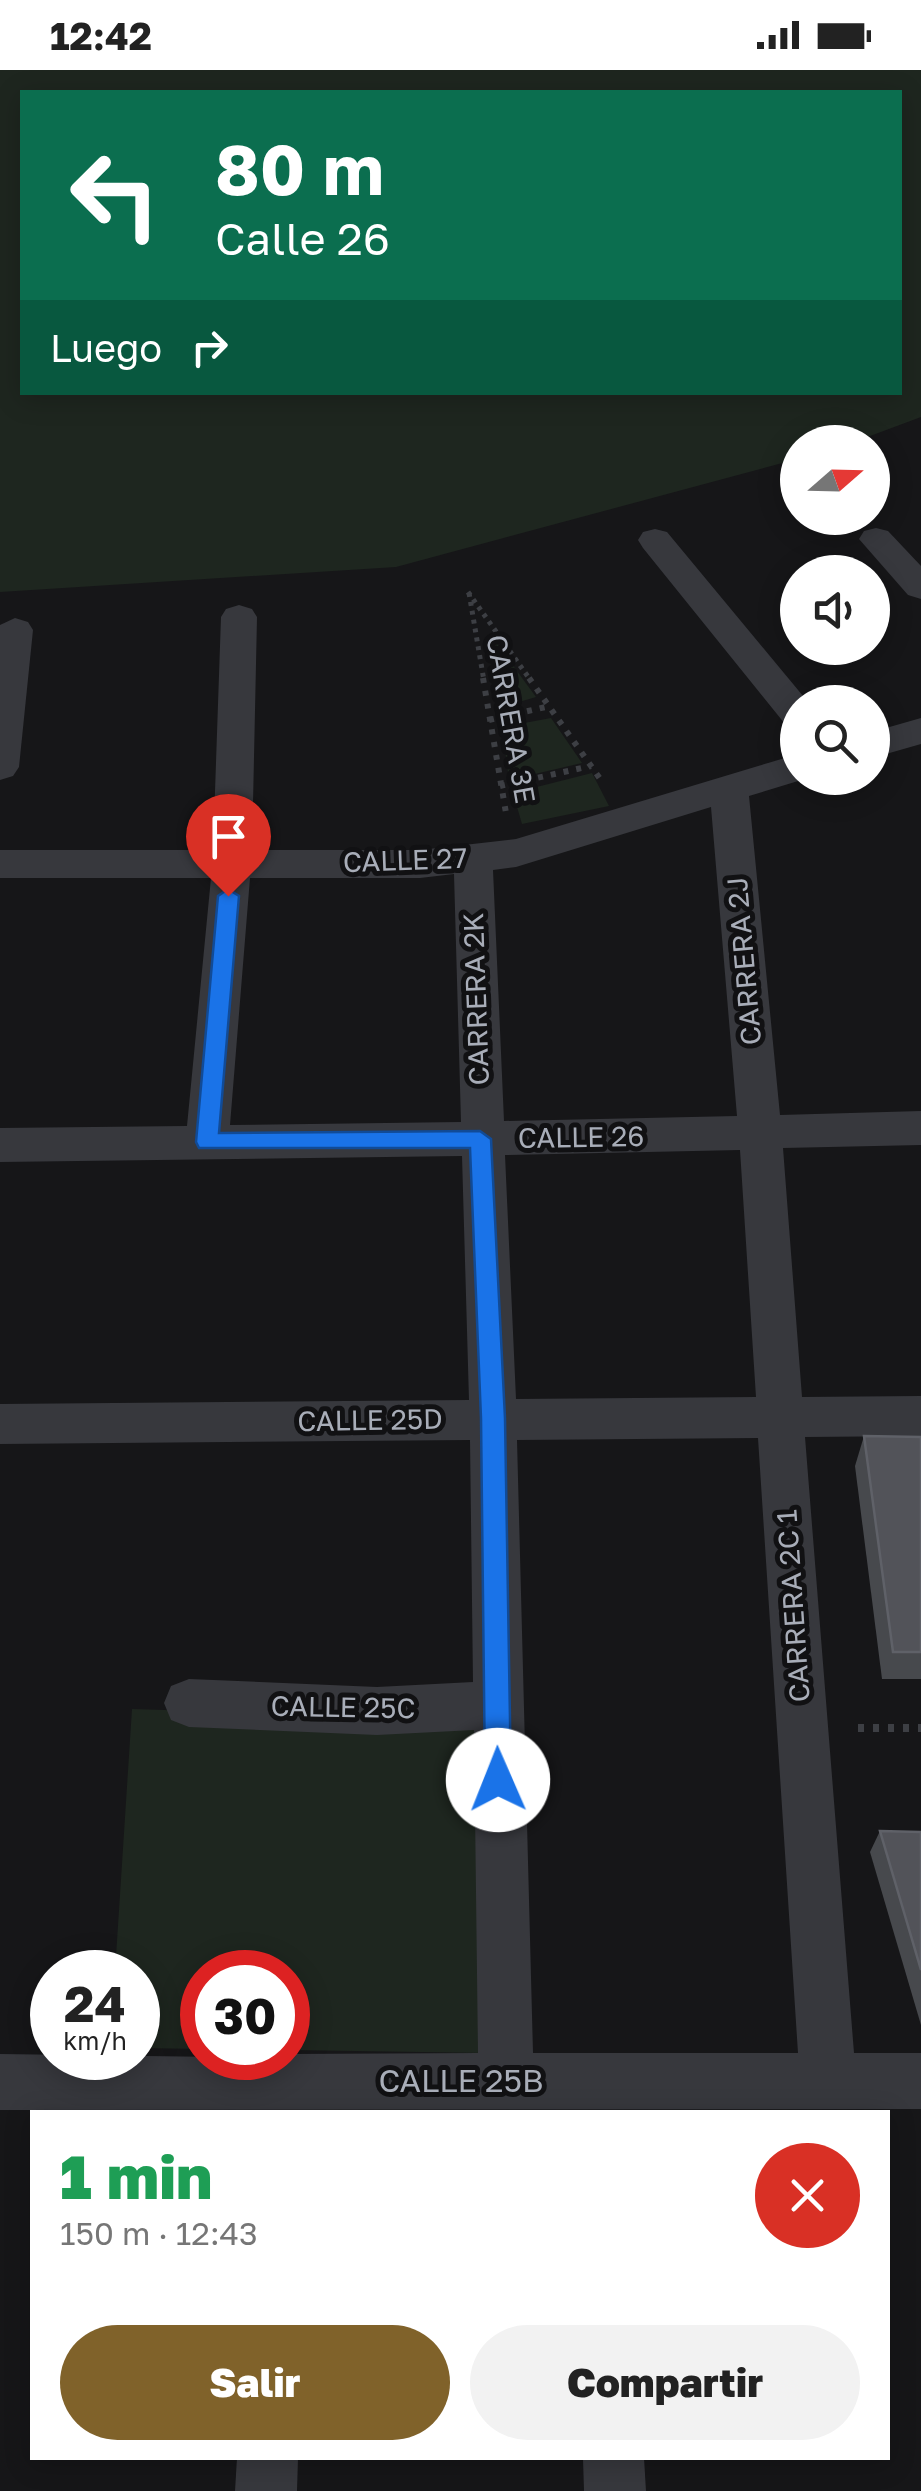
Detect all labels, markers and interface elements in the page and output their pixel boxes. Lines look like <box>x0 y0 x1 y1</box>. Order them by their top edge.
text: 12:42 <box>50 13 152 58</box>
text: 80 m <box>215 126 384 210</box>
icon: left <box>50 130 180 260</box>
text: Calle 26 <box>215 211 390 265</box>
icon: right <box>182 320 237 375</box>
text: Luego <box>50 325 162 370</box>
north arrow <box>780 425 890 535</box>
map controls <box>780 425 890 795</box>
button: sound <box>780 555 890 665</box>
street label: CARRERA 3E <box>480 632 543 806</box>
button: search <box>780 685 890 795</box>
pin <box>186 794 271 897</box>
icon: arrive <box>201 809 256 864</box>
street label: CALLE 27 <box>342 841 468 878</box>
street label: CARRERA 2J <box>720 875 767 1047</box>
street label: CARRERA 2K <box>456 912 495 1086</box>
street label: CALLE 26 <box>518 1119 644 1154</box>
street label: CALLE 25D <box>297 1402 443 1437</box>
street label: CARRERA 2C 1 <box>769 1509 816 1703</box>
street label: CALLE 25C <box>270 1689 416 1724</box>
position arrow <box>446 1728 550 1832</box>
speed limit sign: 30 <box>180 1950 310 2080</box>
text: 24 <box>64 1973 126 2033</box>
text: km/h <box>63 2025 127 2056</box>
street label: CALLE 25B <box>378 2061 544 2099</box>
text: 1 min <box>60 2140 212 2212</box>
button: close <box>755 2143 860 2248</box>
text: 150 m · 12:43 <box>60 2214 258 2252</box>
button: Salir <box>60 2325 450 2440</box>
button: Compartir <box>470 2325 860 2440</box>

